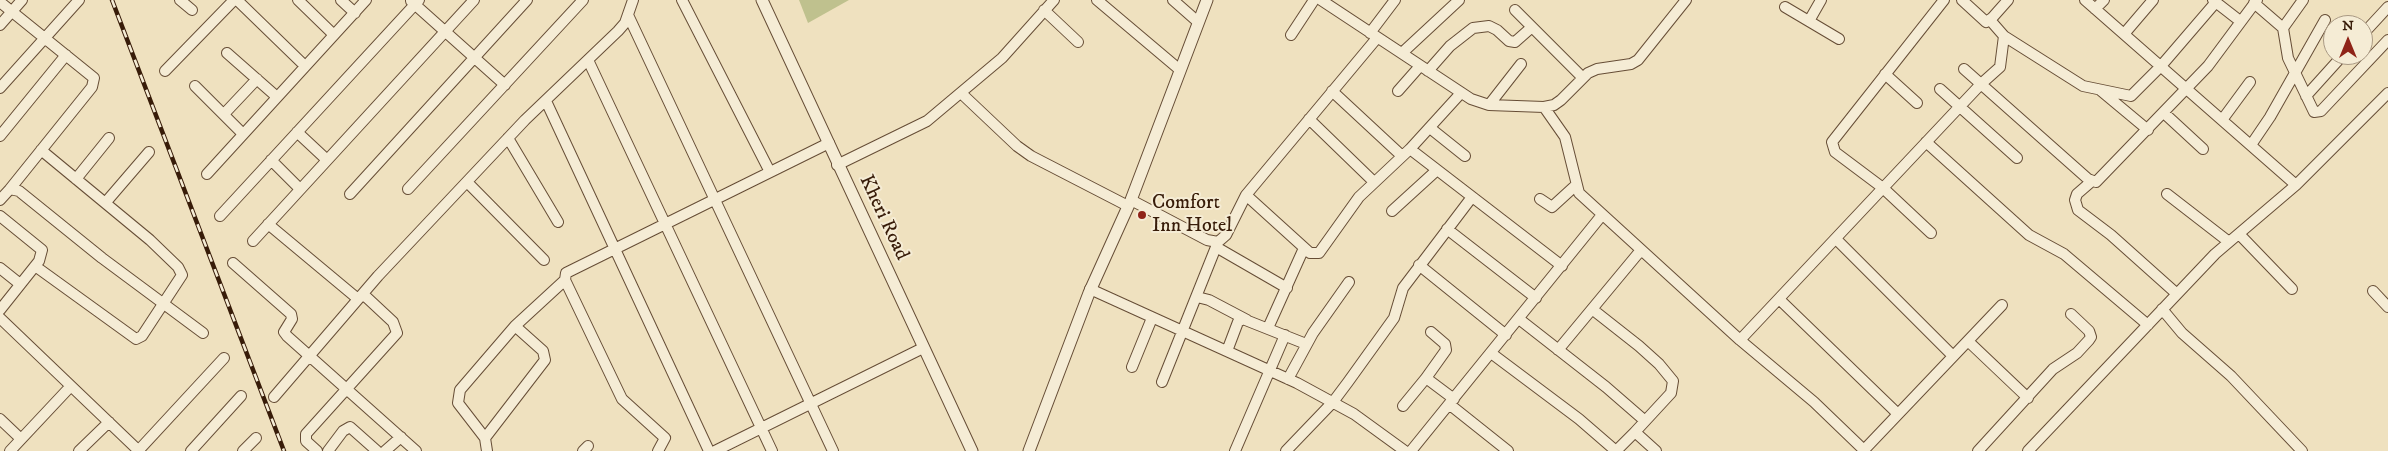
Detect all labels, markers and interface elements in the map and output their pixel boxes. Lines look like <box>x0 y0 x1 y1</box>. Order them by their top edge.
north arrow <box>2323 15 2373 65</box>
text: N <box>2342 17 2354 35</box>
street label: Kheri Road <box>853 172 913 264</box>
place label: Comfort Inn Hotel <box>1152 192 1232 239</box>
marker: Comfort Inn Hotel <box>1136 209 1148 221</box>

